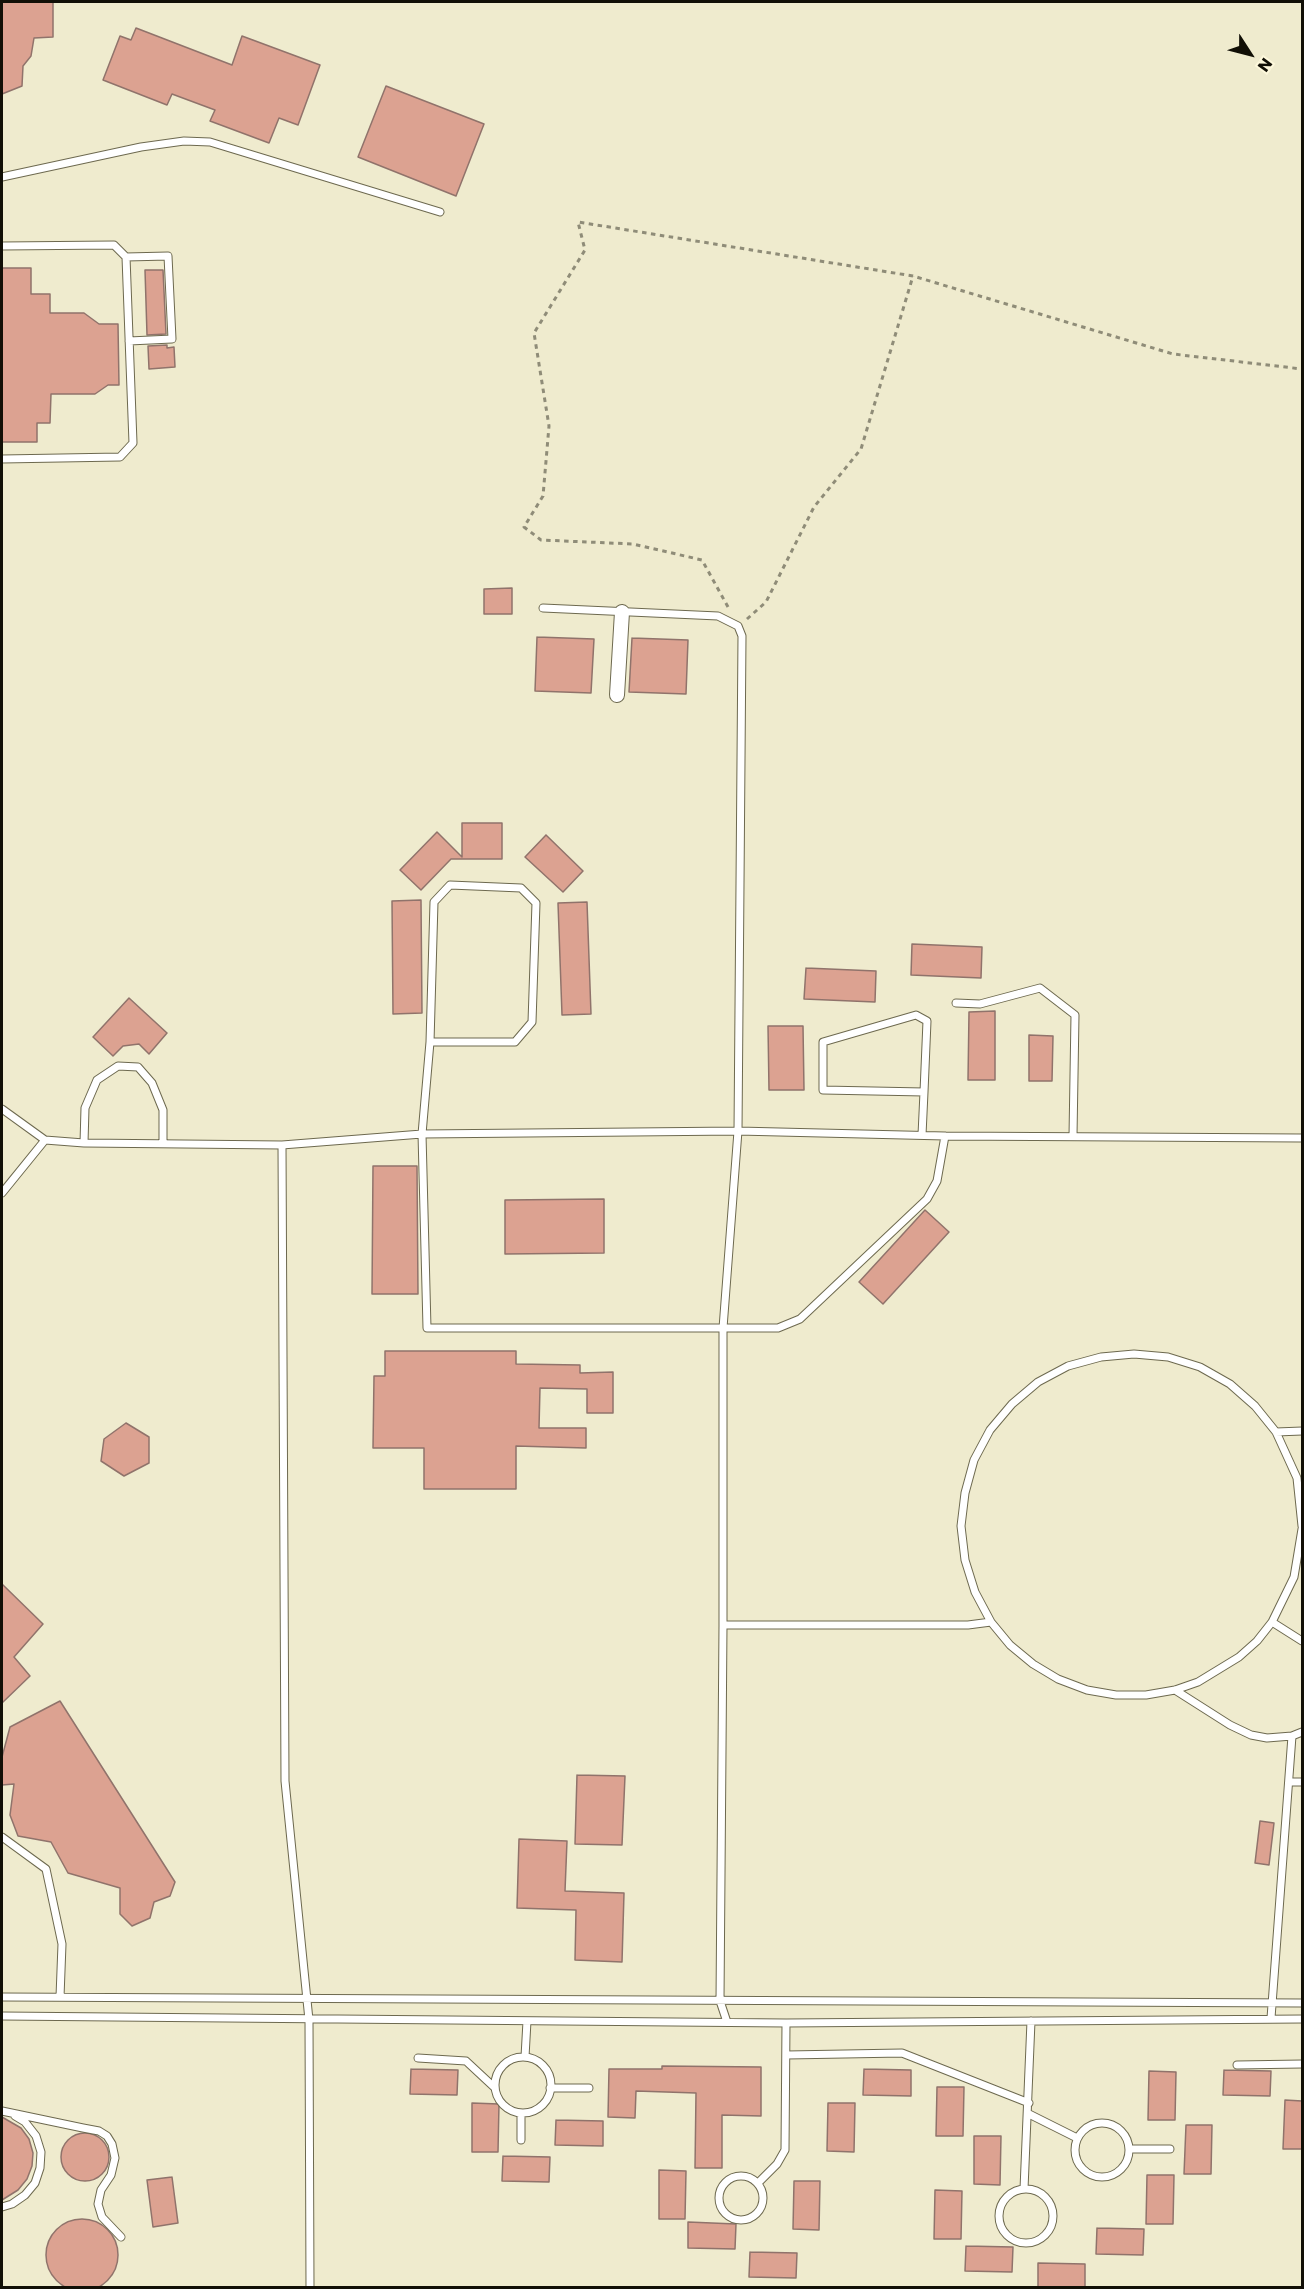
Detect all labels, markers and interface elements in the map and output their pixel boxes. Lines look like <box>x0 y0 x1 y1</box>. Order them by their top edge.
north arrow <box>1220 24 1280 84</box>
text: N <box>1252 53 1278 77</box>

